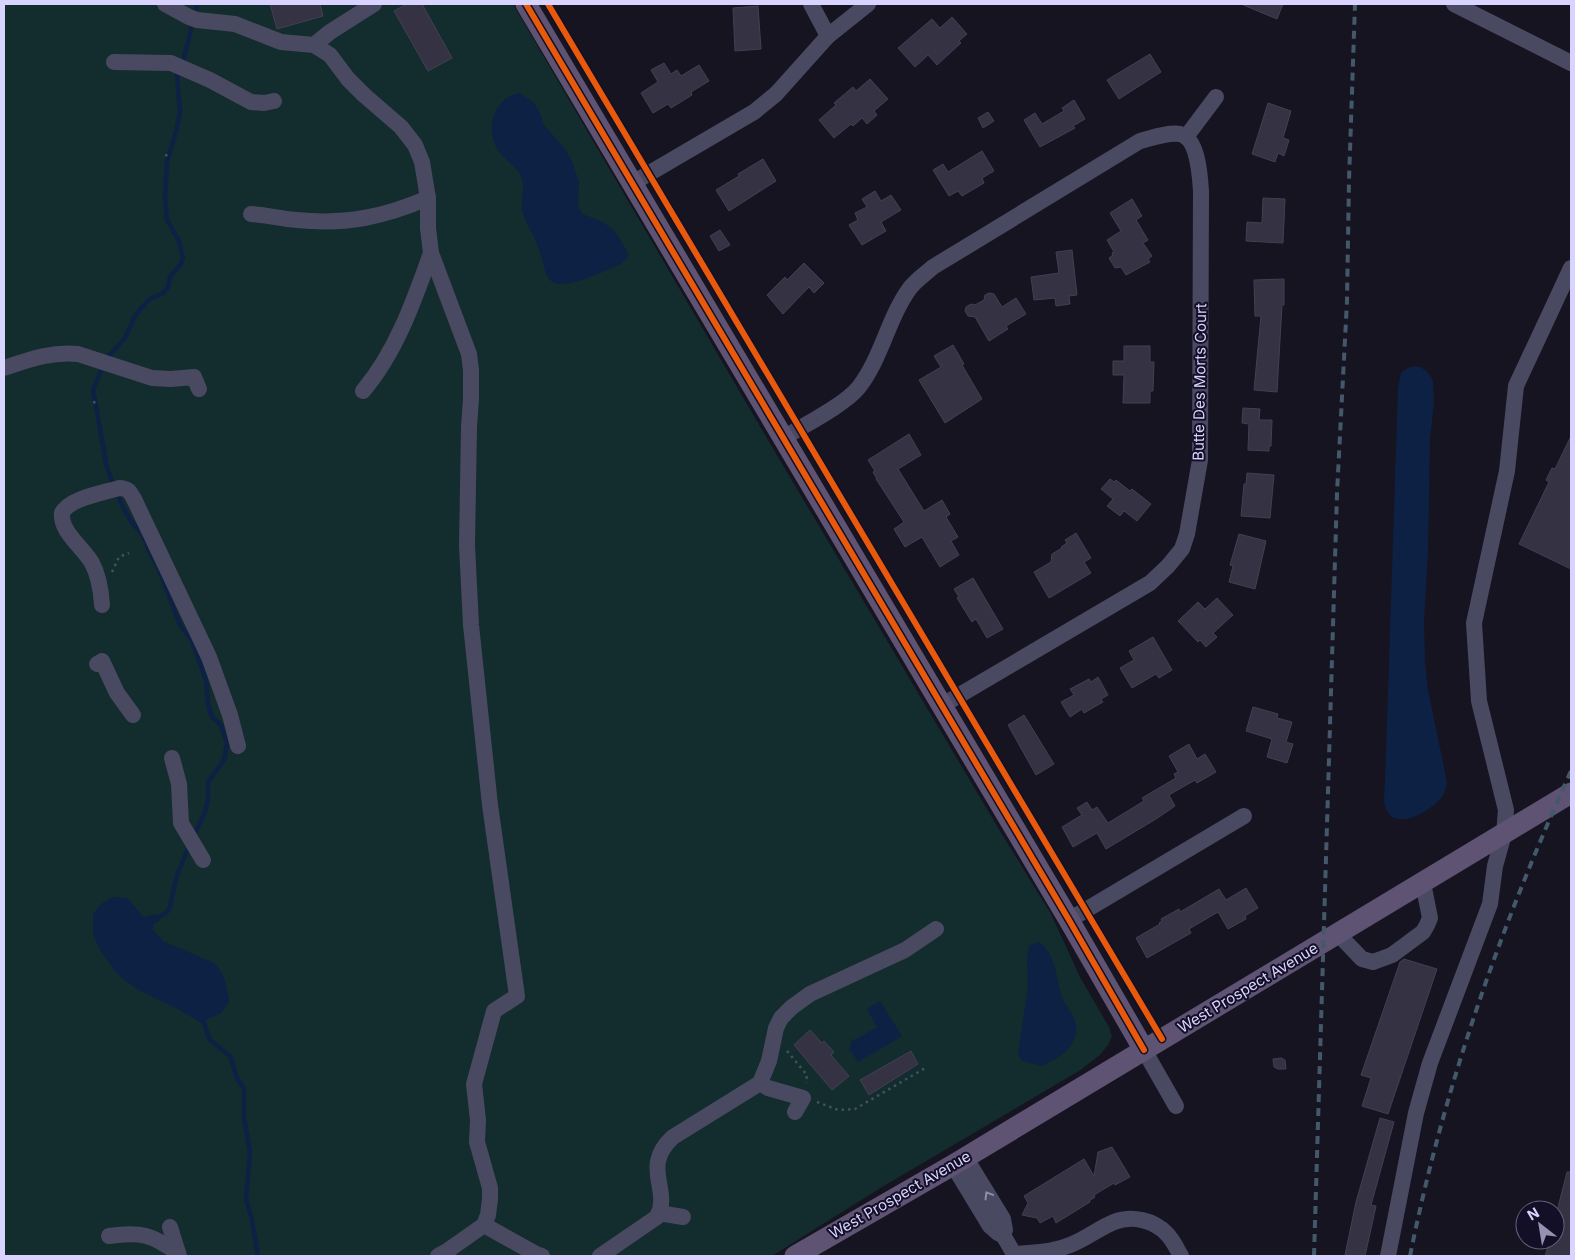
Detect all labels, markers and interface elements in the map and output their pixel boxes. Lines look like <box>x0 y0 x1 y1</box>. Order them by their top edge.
street label: Butte Des Morts Court <box>1189 303 1210 461</box>
street label: West Prospect Avenue <box>1174 938 1321 1037</box>
street label: West Prospect Avenue <box>826 1146 974 1243</box>
one-way arrow <box>985 1192 995 1201</box>
north arrow <box>1515 1200 1565 1250</box>
text: N <box>1524 1203 1542 1223</box>

